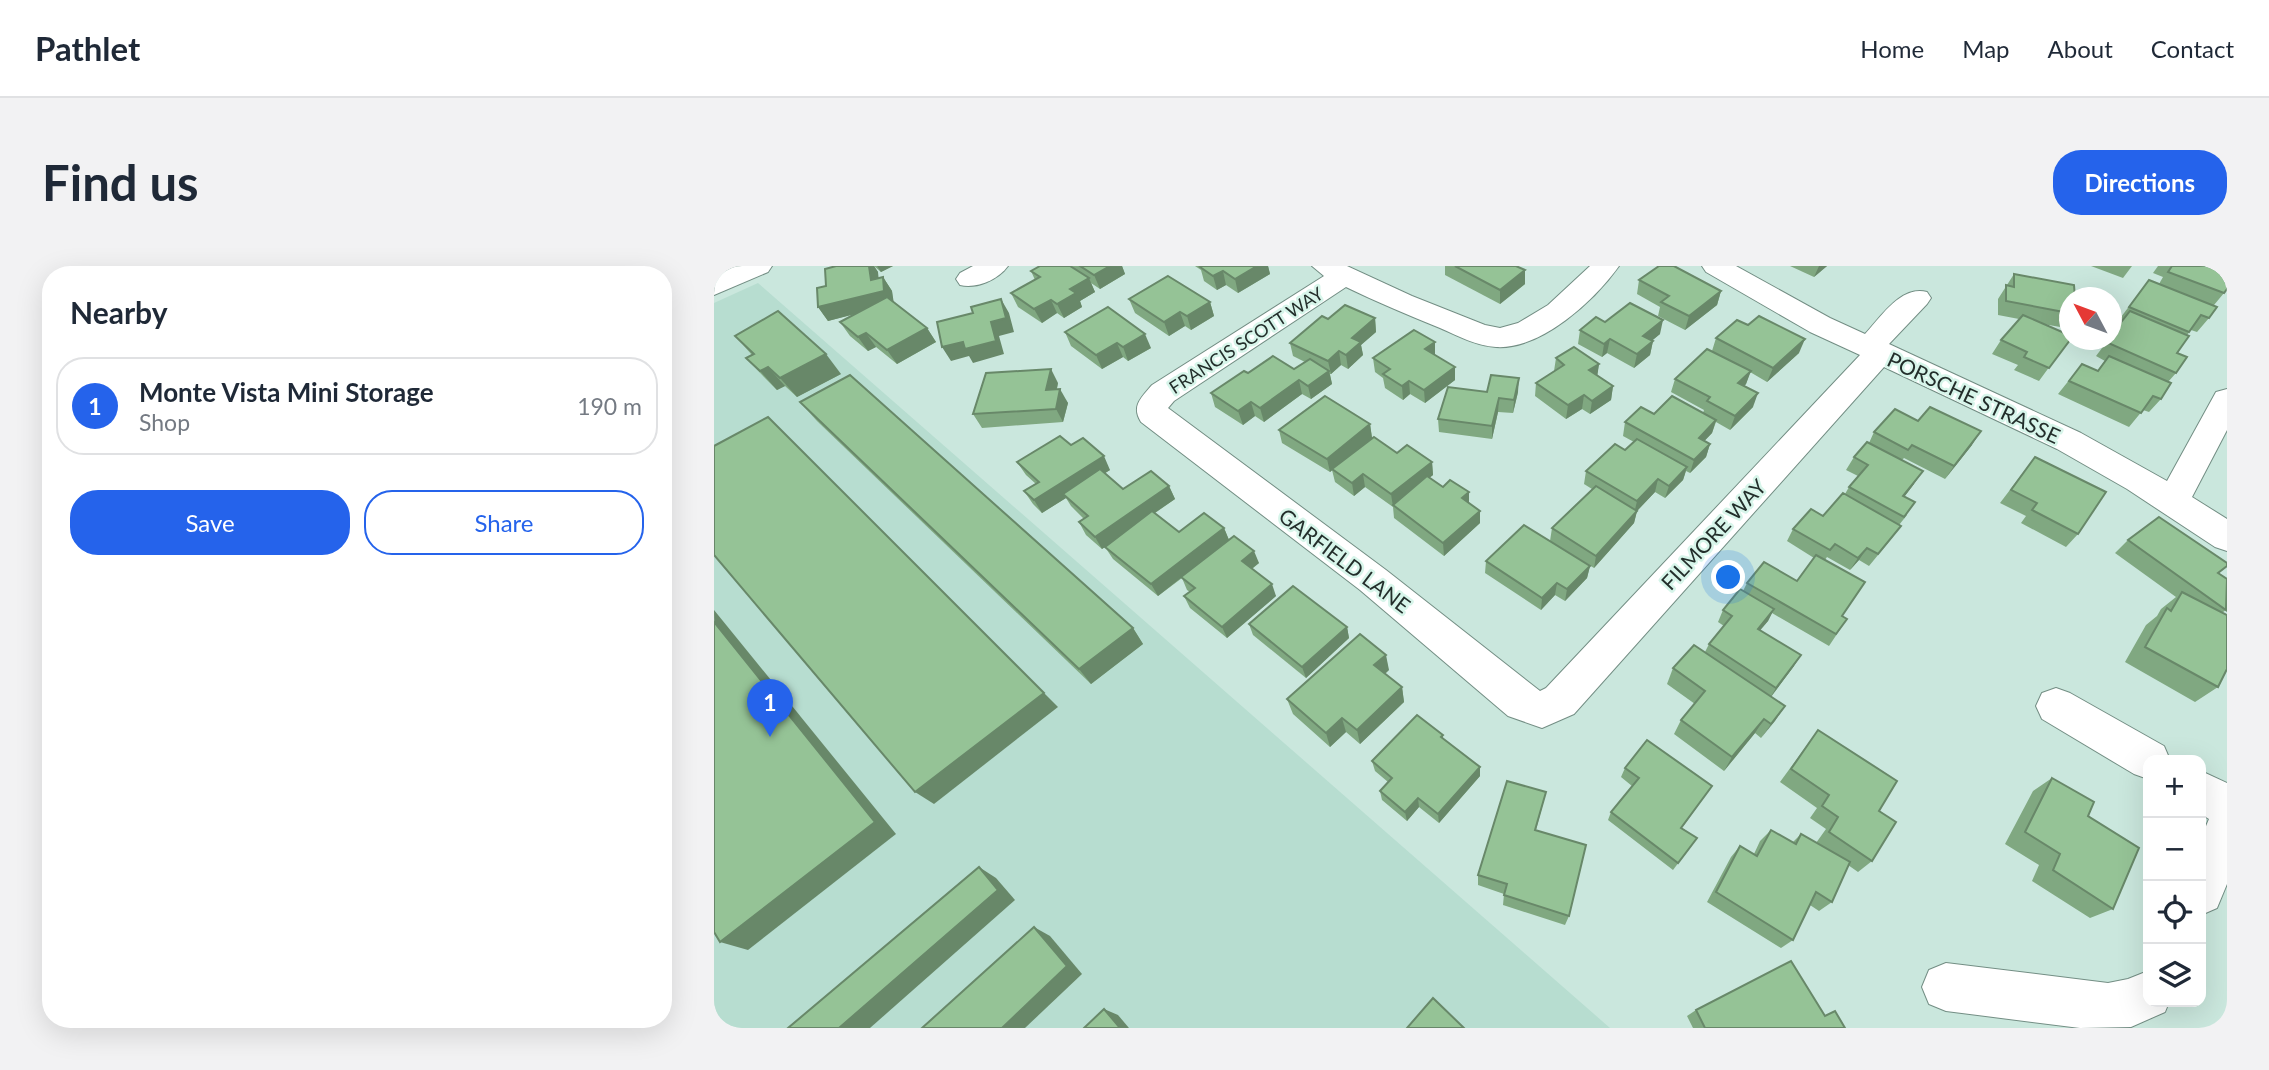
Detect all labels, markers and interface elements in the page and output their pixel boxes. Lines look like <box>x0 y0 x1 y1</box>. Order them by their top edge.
text: Pathlet <box>35 28 140 68</box>
text: Home <box>1860 34 1924 63</box>
text: Map <box>1962 34 2010 63</box>
text: About <box>2048 34 2113 63</box>
text: Contact <box>2151 34 2234 63</box>
button: Directions <box>2053 150 2227 215</box>
text: Find us <box>42 153 199 211</box>
street label: FRANCIS SCOTT WAY <box>1165 282 1328 398</box>
north arrow <box>2059 287 2122 350</box>
text: Nearby <box>70 294 168 330</box>
street label: PORSCHE STRASSE <box>1884 346 2064 448</box>
text: Monte Vista Mini Storage <box>139 376 434 408</box>
text: 1 <box>88 392 102 420</box>
text: 190 m <box>577 392 642 420</box>
text: Shop <box>139 408 190 436</box>
street label: FILMORE WAY <box>1655 473 1771 594</box>
button: Save <box>70 490 350 555</box>
button: Share <box>364 490 644 555</box>
street label: GARFIELD LANE <box>1274 503 1416 617</box>
your location <box>1711 560 1745 594</box>
pin: 1 <box>747 679 793 737</box>
map controls <box>2143 755 2206 1007</box>
button: + <box>2143 755 2206 818</box>
button: − <box>2143 818 2206 881</box>
button: locate <box>2143 881 2206 944</box>
button: layers <box>2143 944 2206 1007</box>

